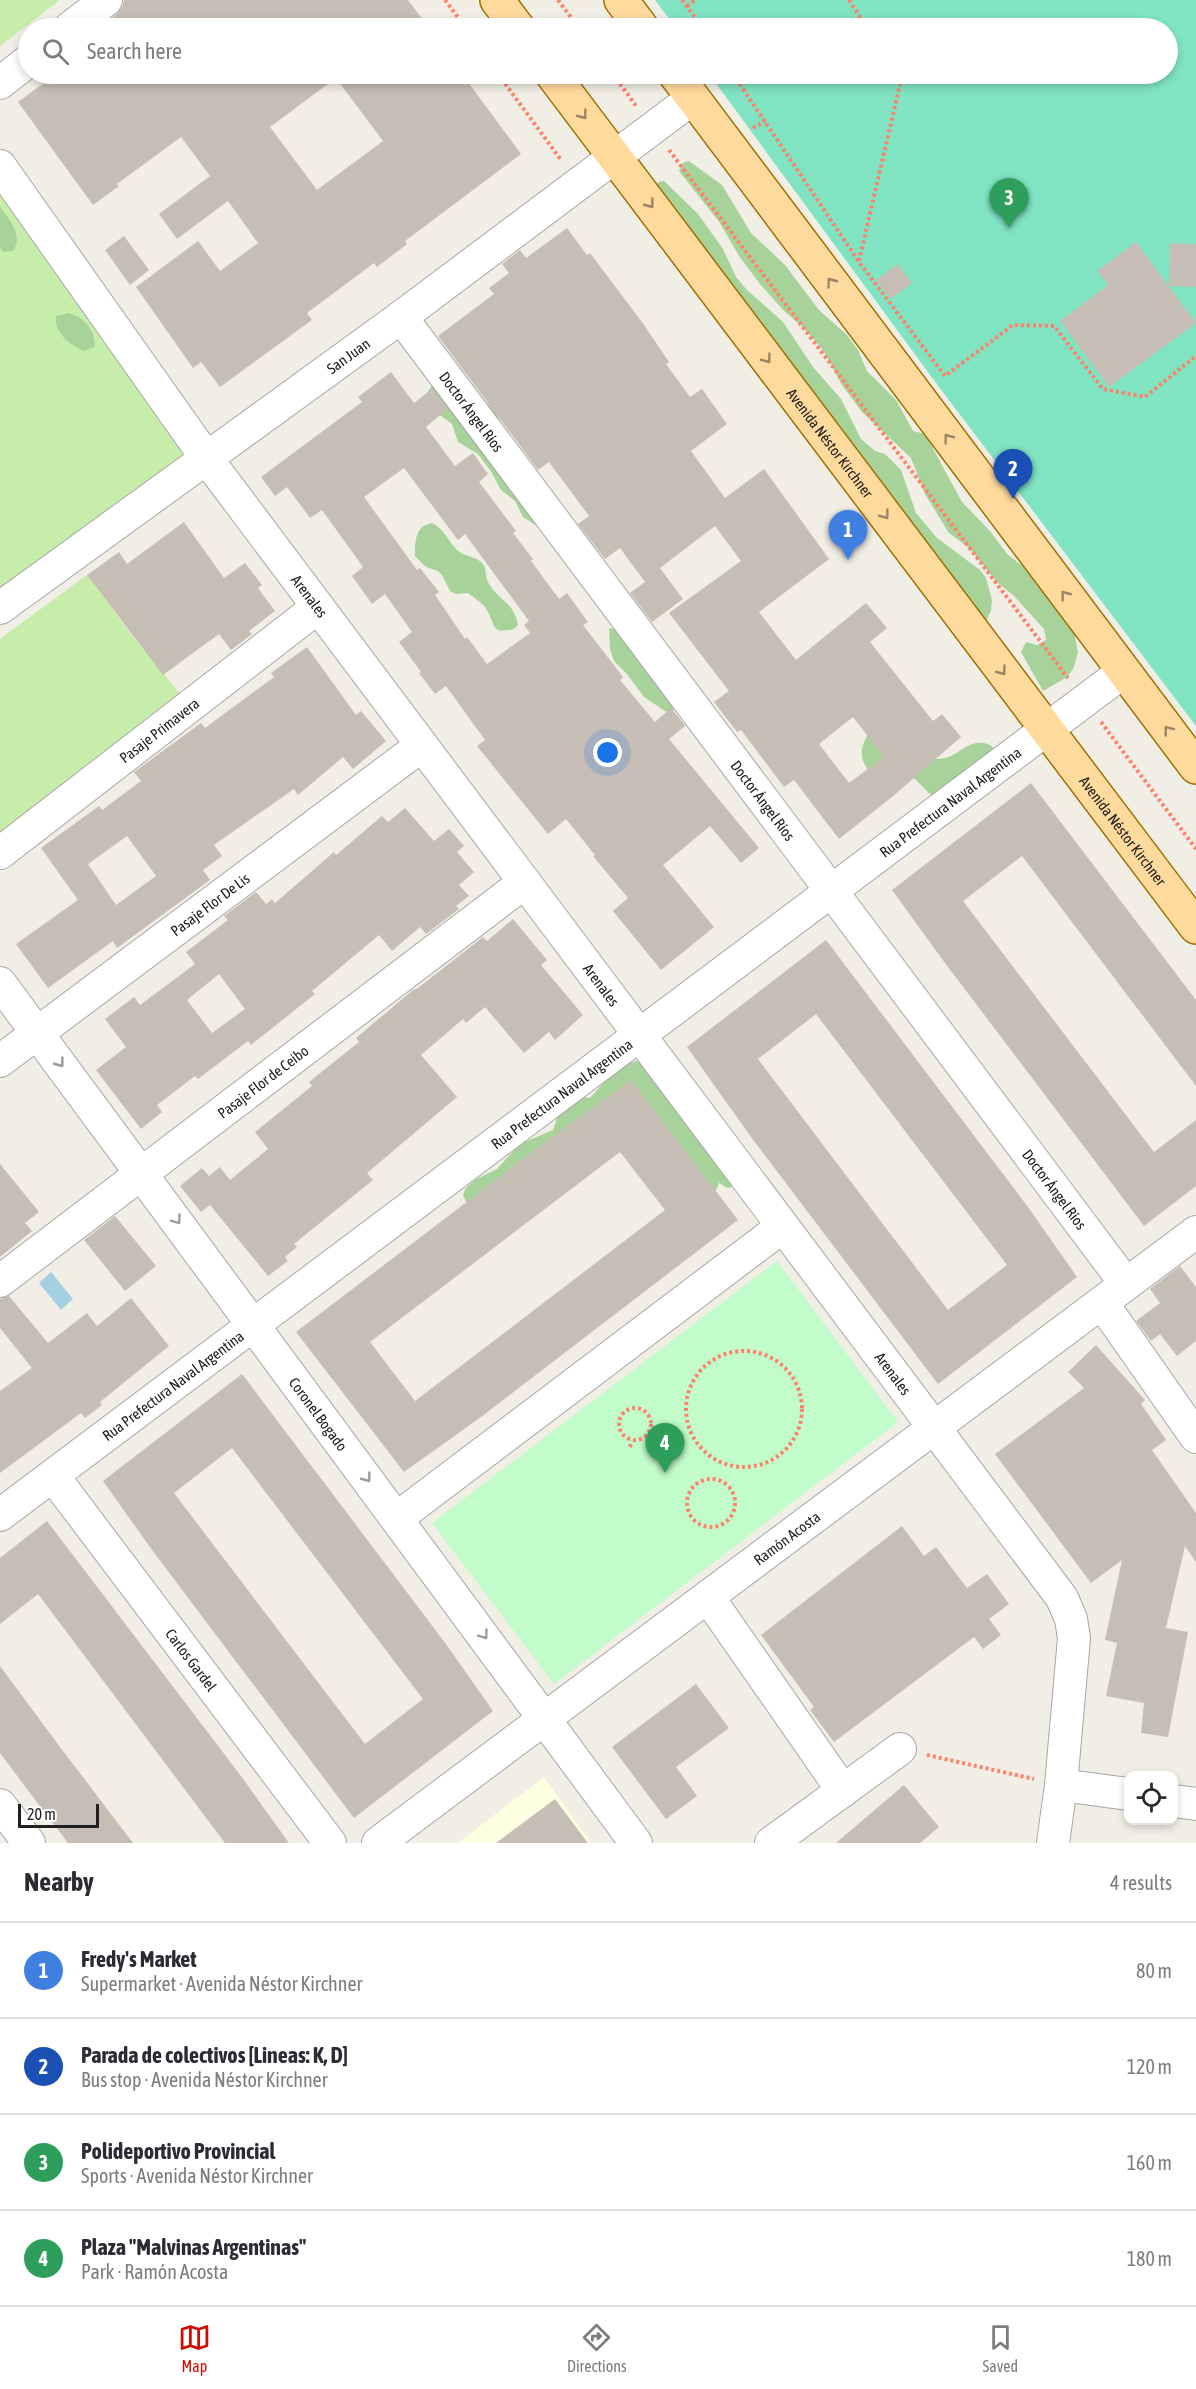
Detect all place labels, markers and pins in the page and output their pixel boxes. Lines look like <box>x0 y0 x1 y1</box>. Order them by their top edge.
pin: 3 <box>990 178 1028 228</box>
pin: 2 <box>994 450 1032 499</box>
pin: 1 <box>828 510 868 560</box>
pin: 4 <box>646 1424 684 1473</box>

